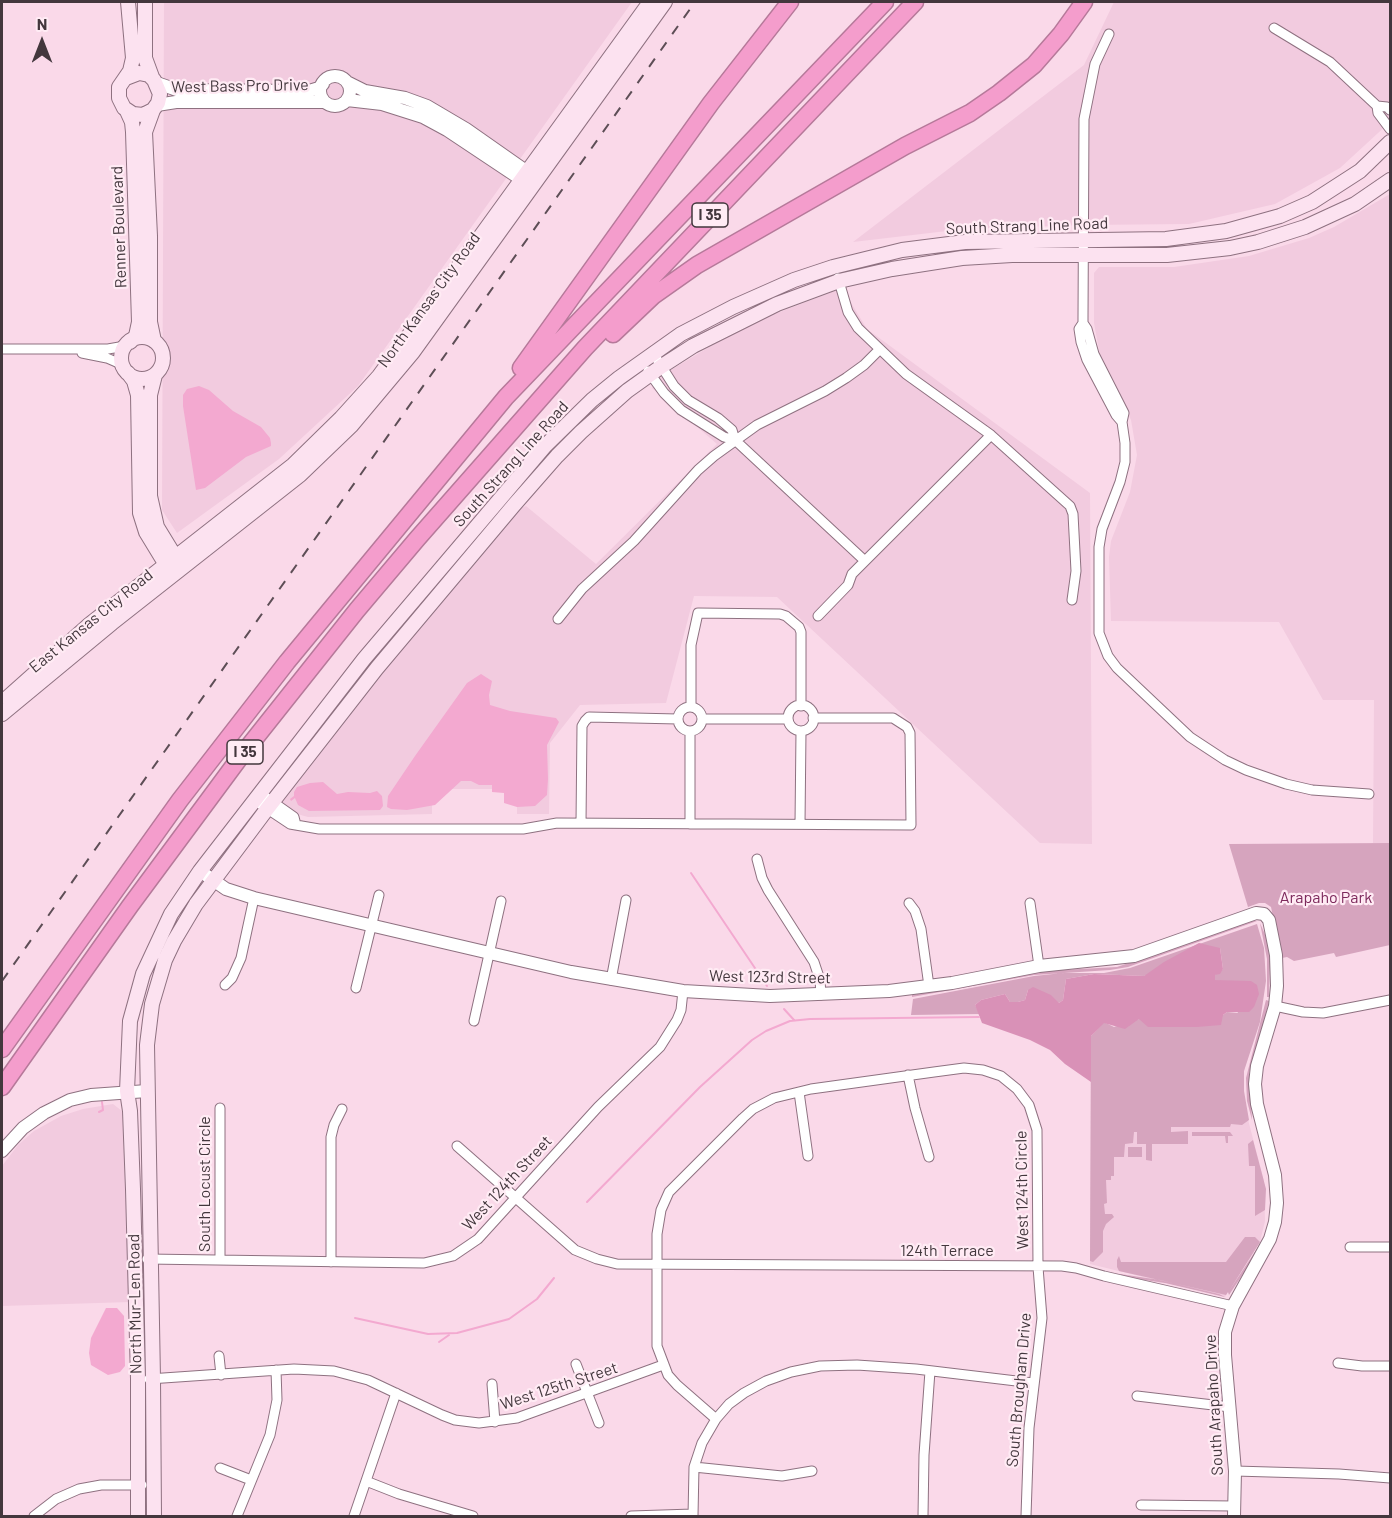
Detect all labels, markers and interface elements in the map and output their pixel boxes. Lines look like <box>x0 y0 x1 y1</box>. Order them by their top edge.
north arrow <box>12 12 72 72</box>
text: N <box>37 14 47 33</box>
street label: West Bass Pro Drive <box>171 75 309 97</box>
street label: Renner Boulevard <box>107 166 131 288</box>
road number: I 35 <box>692 203 728 227</box>
street label: South Strang Line Road <box>945 214 1109 238</box>
street label: North Kansas City Road <box>374 229 484 371</box>
street label: South Strang Line Road <box>449 397 573 531</box>
street label: East Kansas City Road <box>25 565 157 677</box>
road number: I 35 <box>227 740 263 764</box>
park label: Arapaho Park <box>1280 888 1372 908</box>
street label: West 123rd Street <box>709 966 831 988</box>
street label: South Locust Circle <box>195 1116 215 1252</box>
street label: West 124th Circle <box>1011 1130 1033 1250</box>
street label: West 124th Street <box>458 1132 556 1234</box>
street label: North Mur-Len Road <box>124 1234 146 1374</box>
street label: 124th Terrace <box>900 1241 994 1261</box>
street label: South Brougham Drive <box>1003 1312 1035 1468</box>
street label: South Arapaho Drive <box>1201 1334 1227 1476</box>
street label: West 125th Street <box>498 1358 620 1414</box>

